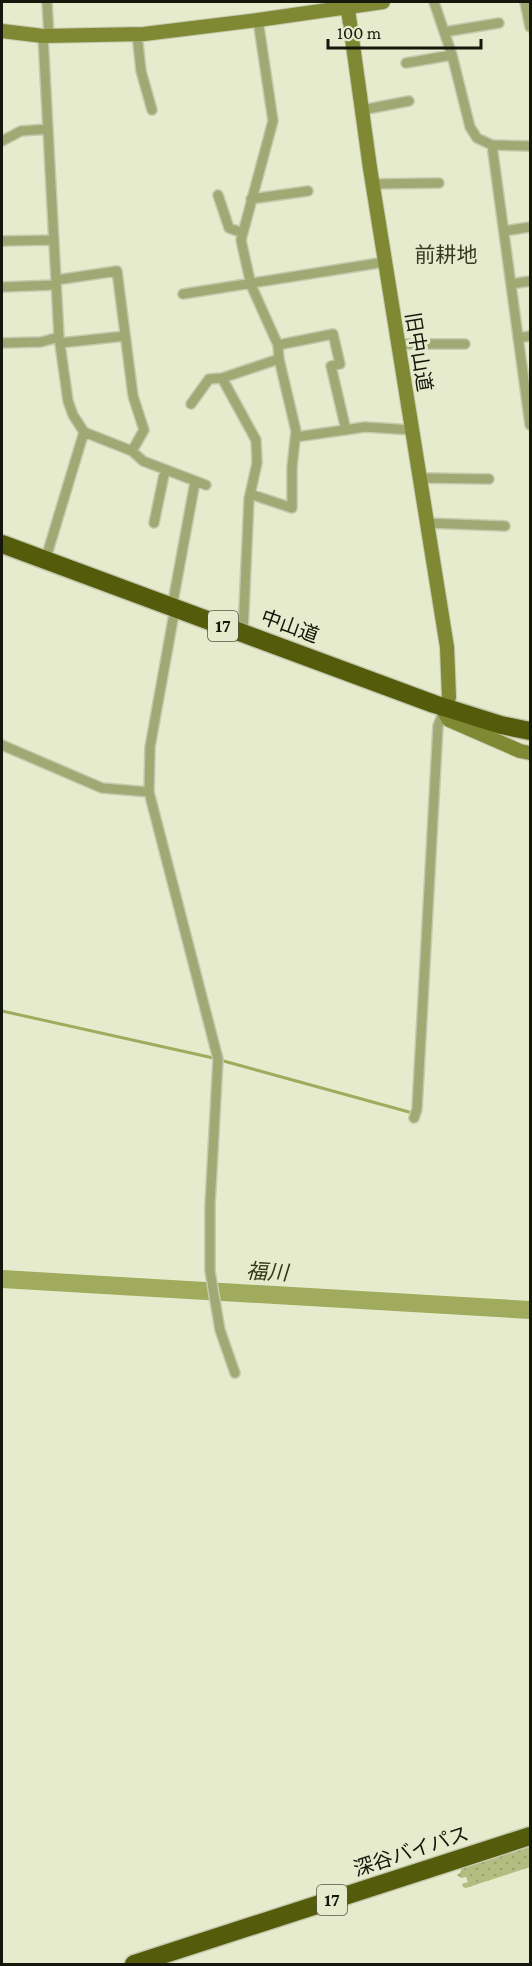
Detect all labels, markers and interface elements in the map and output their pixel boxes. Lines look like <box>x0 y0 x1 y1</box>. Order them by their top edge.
scale bar <box>328 12 481 50</box>
text: 100 m <box>337 23 382 43</box>
district label: 前耕地 <box>415 243 478 267</box>
street label: 旧中山道 <box>402 311 436 393</box>
street label: 中山道 <box>258 605 322 647</box>
road number: 17 <box>208 611 238 641</box>
water label: 福川 <box>245 1259 291 1285</box>
street label: 深谷バイパス <box>351 1822 471 1880</box>
road number: 17 <box>317 1885 347 1915</box>

